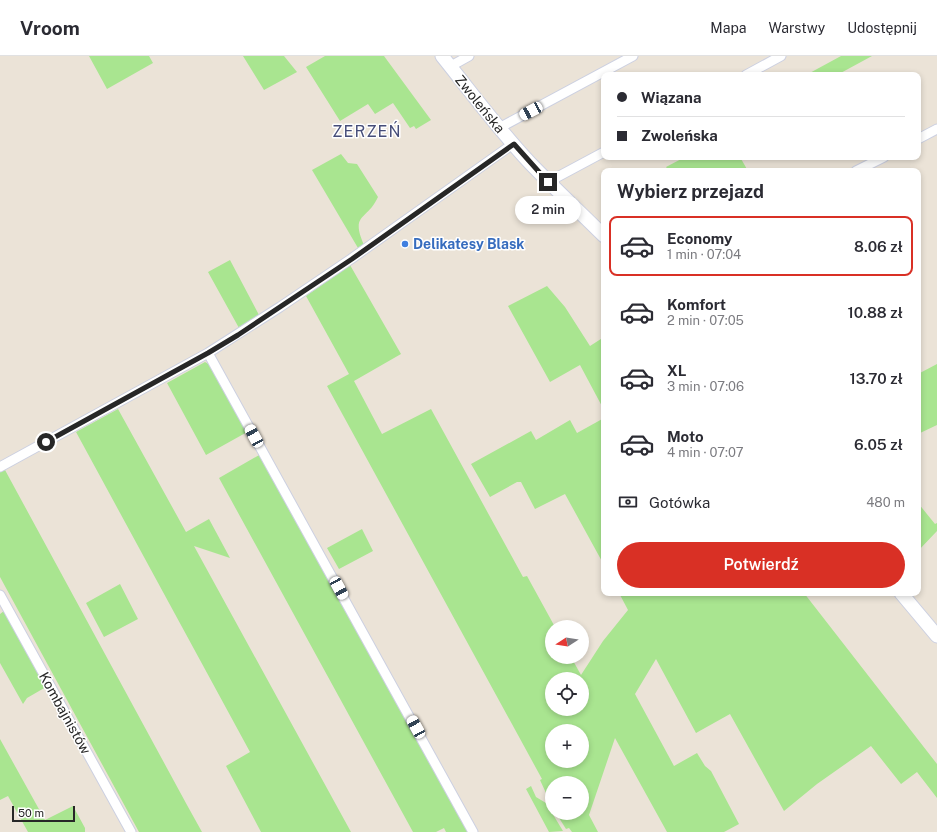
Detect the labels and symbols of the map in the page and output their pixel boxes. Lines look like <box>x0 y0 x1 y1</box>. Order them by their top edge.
street label: Zwoleńska <box>452 72 508 136</box>
car <box>518 100 544 122</box>
district label: ZERZEŃ <box>332 121 402 141</box>
route end <box>539 173 557 191</box>
callout: 2 min <box>515 196 581 224</box>
place label: Delikatesy Blask <box>413 236 524 252</box>
marker: Delikatesy Blask <box>400 239 410 249</box>
car <box>243 423 265 449</box>
route start <box>37 433 55 451</box>
car <box>328 575 350 601</box>
north arrow <box>545 620 589 664</box>
street label: Kombajnistów <box>36 669 94 757</box>
car <box>405 714 427 740</box>
scale bar <box>12 804 75 823</box>

